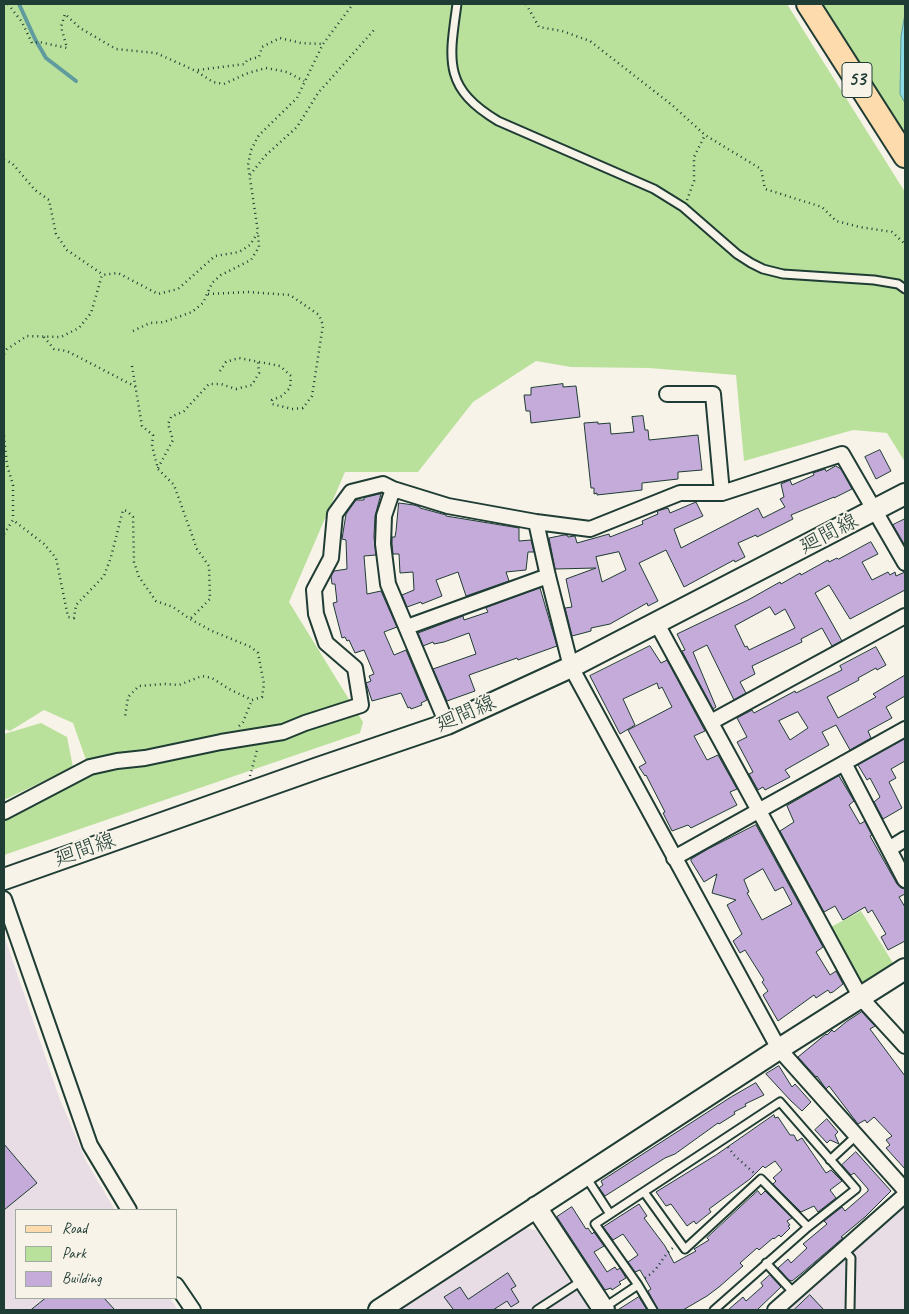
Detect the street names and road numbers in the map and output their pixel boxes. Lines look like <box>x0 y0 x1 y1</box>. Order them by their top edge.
road number: 53 <box>842 62 872 98</box>
street label: 廻間線 <box>795 508 863 560</box>
street label: 廻間線 <box>432 690 500 738</box>
street label: 廻間線 <box>51 828 119 872</box>

